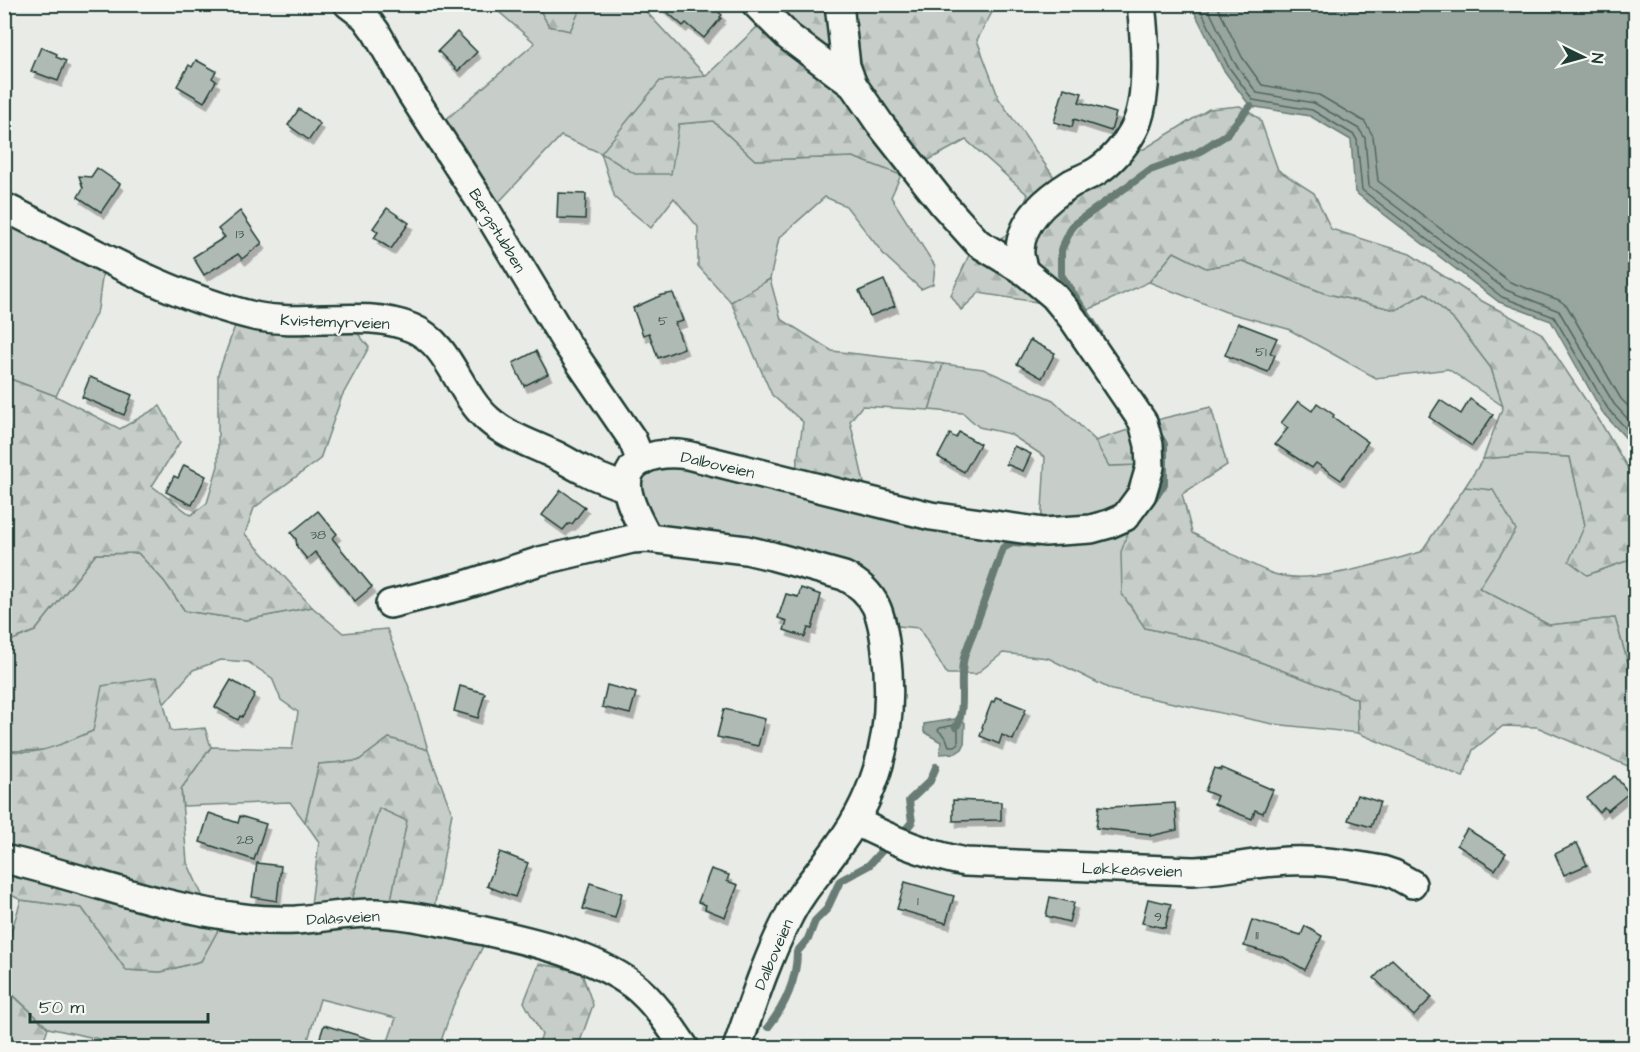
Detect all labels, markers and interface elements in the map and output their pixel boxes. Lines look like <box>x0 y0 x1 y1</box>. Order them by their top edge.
north arrow <box>1553 27 1613 87</box>
text: N <box>1586 52 1608 64</box>
street label: Bergstubben <box>463 184 531 277</box>
house number: 13 <box>236 224 244 244</box>
street label: Kvistemyrveien <box>280 309 390 336</box>
house number: 5 <box>658 311 668 331</box>
house number: 51 <box>1255 342 1267 362</box>
street label: Dalboveien <box>679 446 757 484</box>
house number: 38 <box>310 525 326 545</box>
house number: 28 <box>236 830 254 850</box>
street label: Løkkeåsveien <box>1081 857 1183 883</box>
house number: 1 <box>917 891 919 911</box>
street label: Dalåsveien <box>306 905 380 931</box>
house number: 9 <box>1154 907 1162 927</box>
street label: Dalboveien <box>749 916 799 993</box>
house number: 11 <box>1255 925 1259 945</box>
scale bar <box>30 986 208 1024</box>
text: 50 m <box>39 995 84 1020</box>

